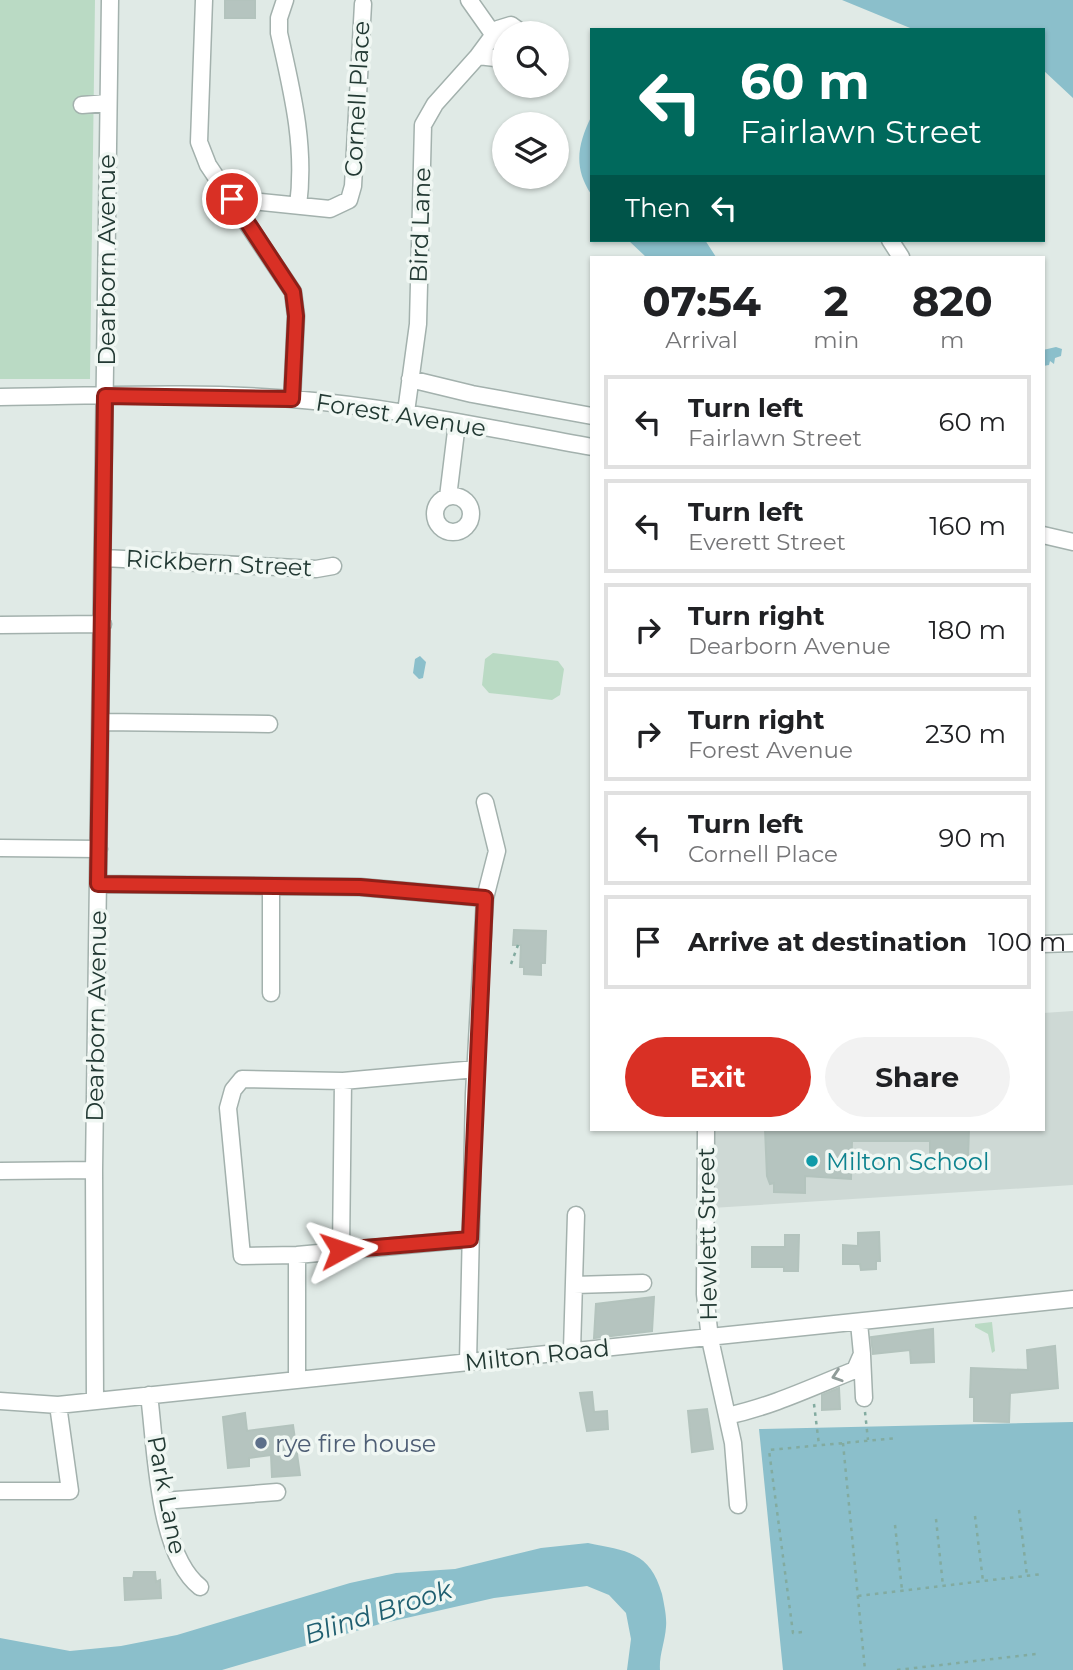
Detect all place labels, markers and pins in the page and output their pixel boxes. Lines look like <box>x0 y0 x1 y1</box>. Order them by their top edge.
pin <box>202 169 262 229</box>
place label: Milton School <box>826 1147 989 1176</box>
marker: Milton School <box>804 1153 820 1169</box>
place label: rye fire house <box>275 1429 436 1458</box>
marker: rye fire house <box>253 1435 269 1451</box>

